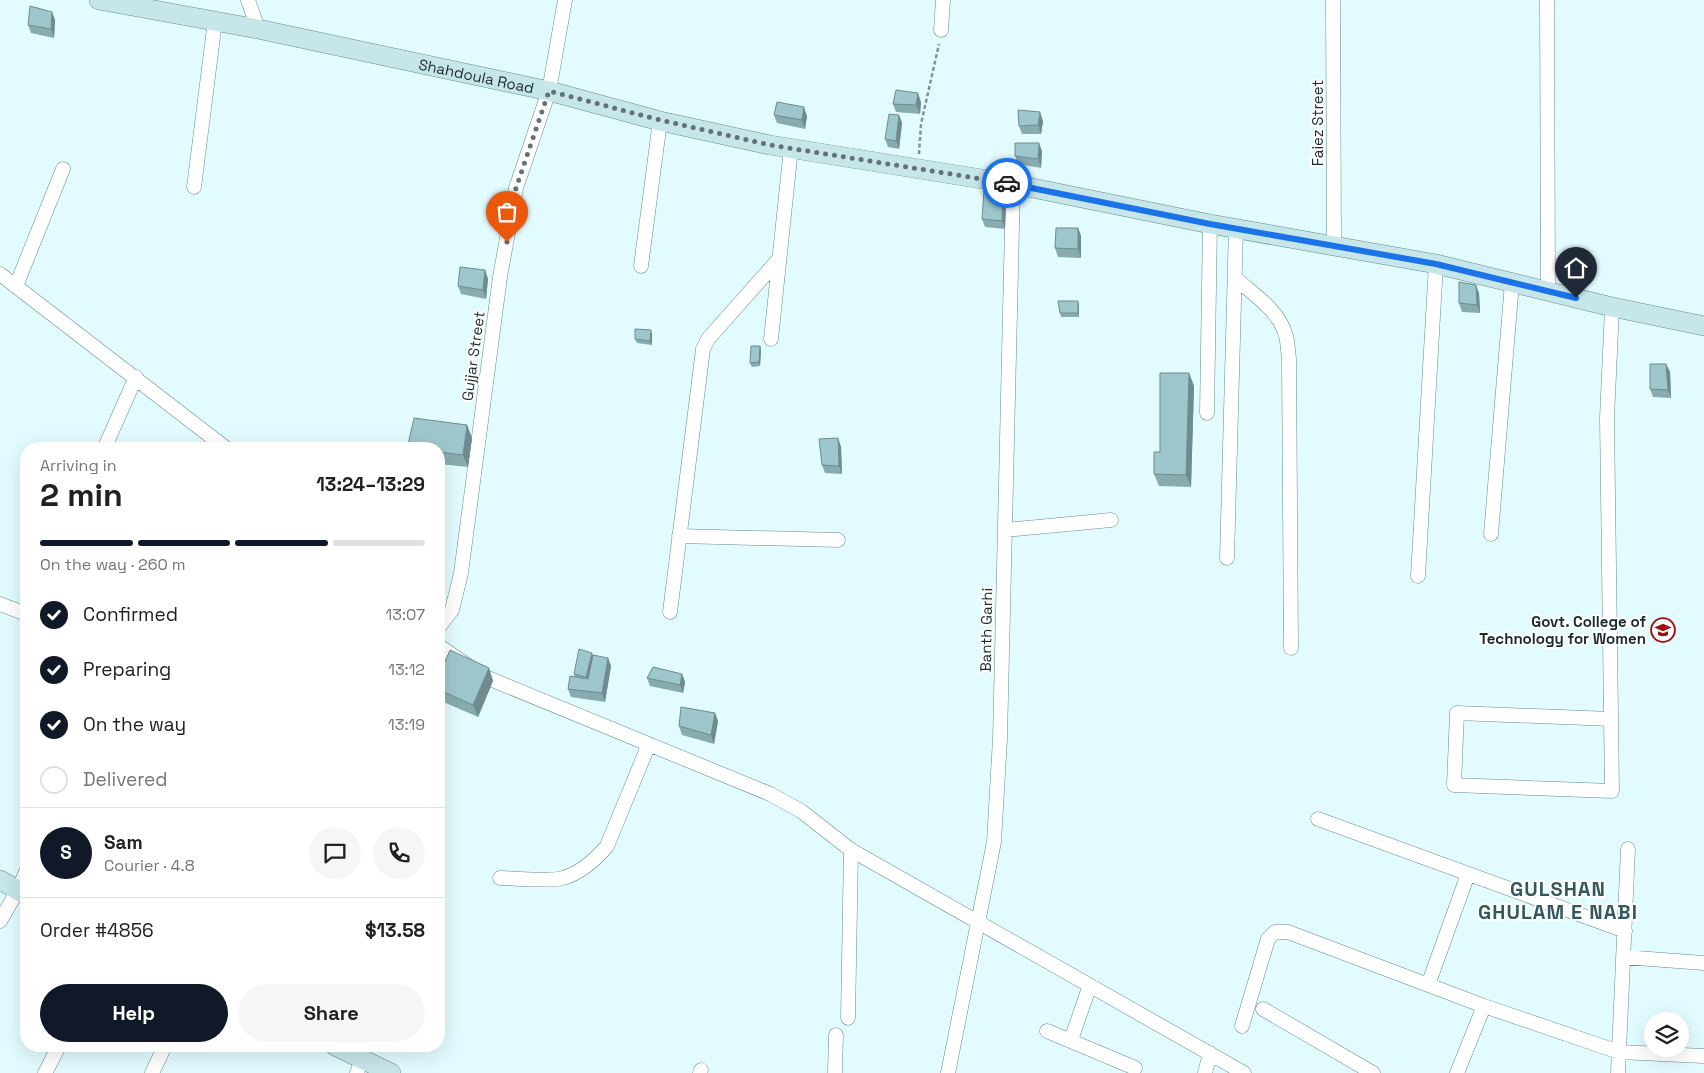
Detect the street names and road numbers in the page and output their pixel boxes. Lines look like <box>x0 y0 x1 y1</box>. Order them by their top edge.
street label: Shahdoula Road <box>417 54 536 97</box>
street label: Faiez Street <box>1308 80 1327 166</box>
street label: Gujjar Street <box>457 310 489 402</box>
street label: Banth Garhi <box>976 588 996 672</box>

